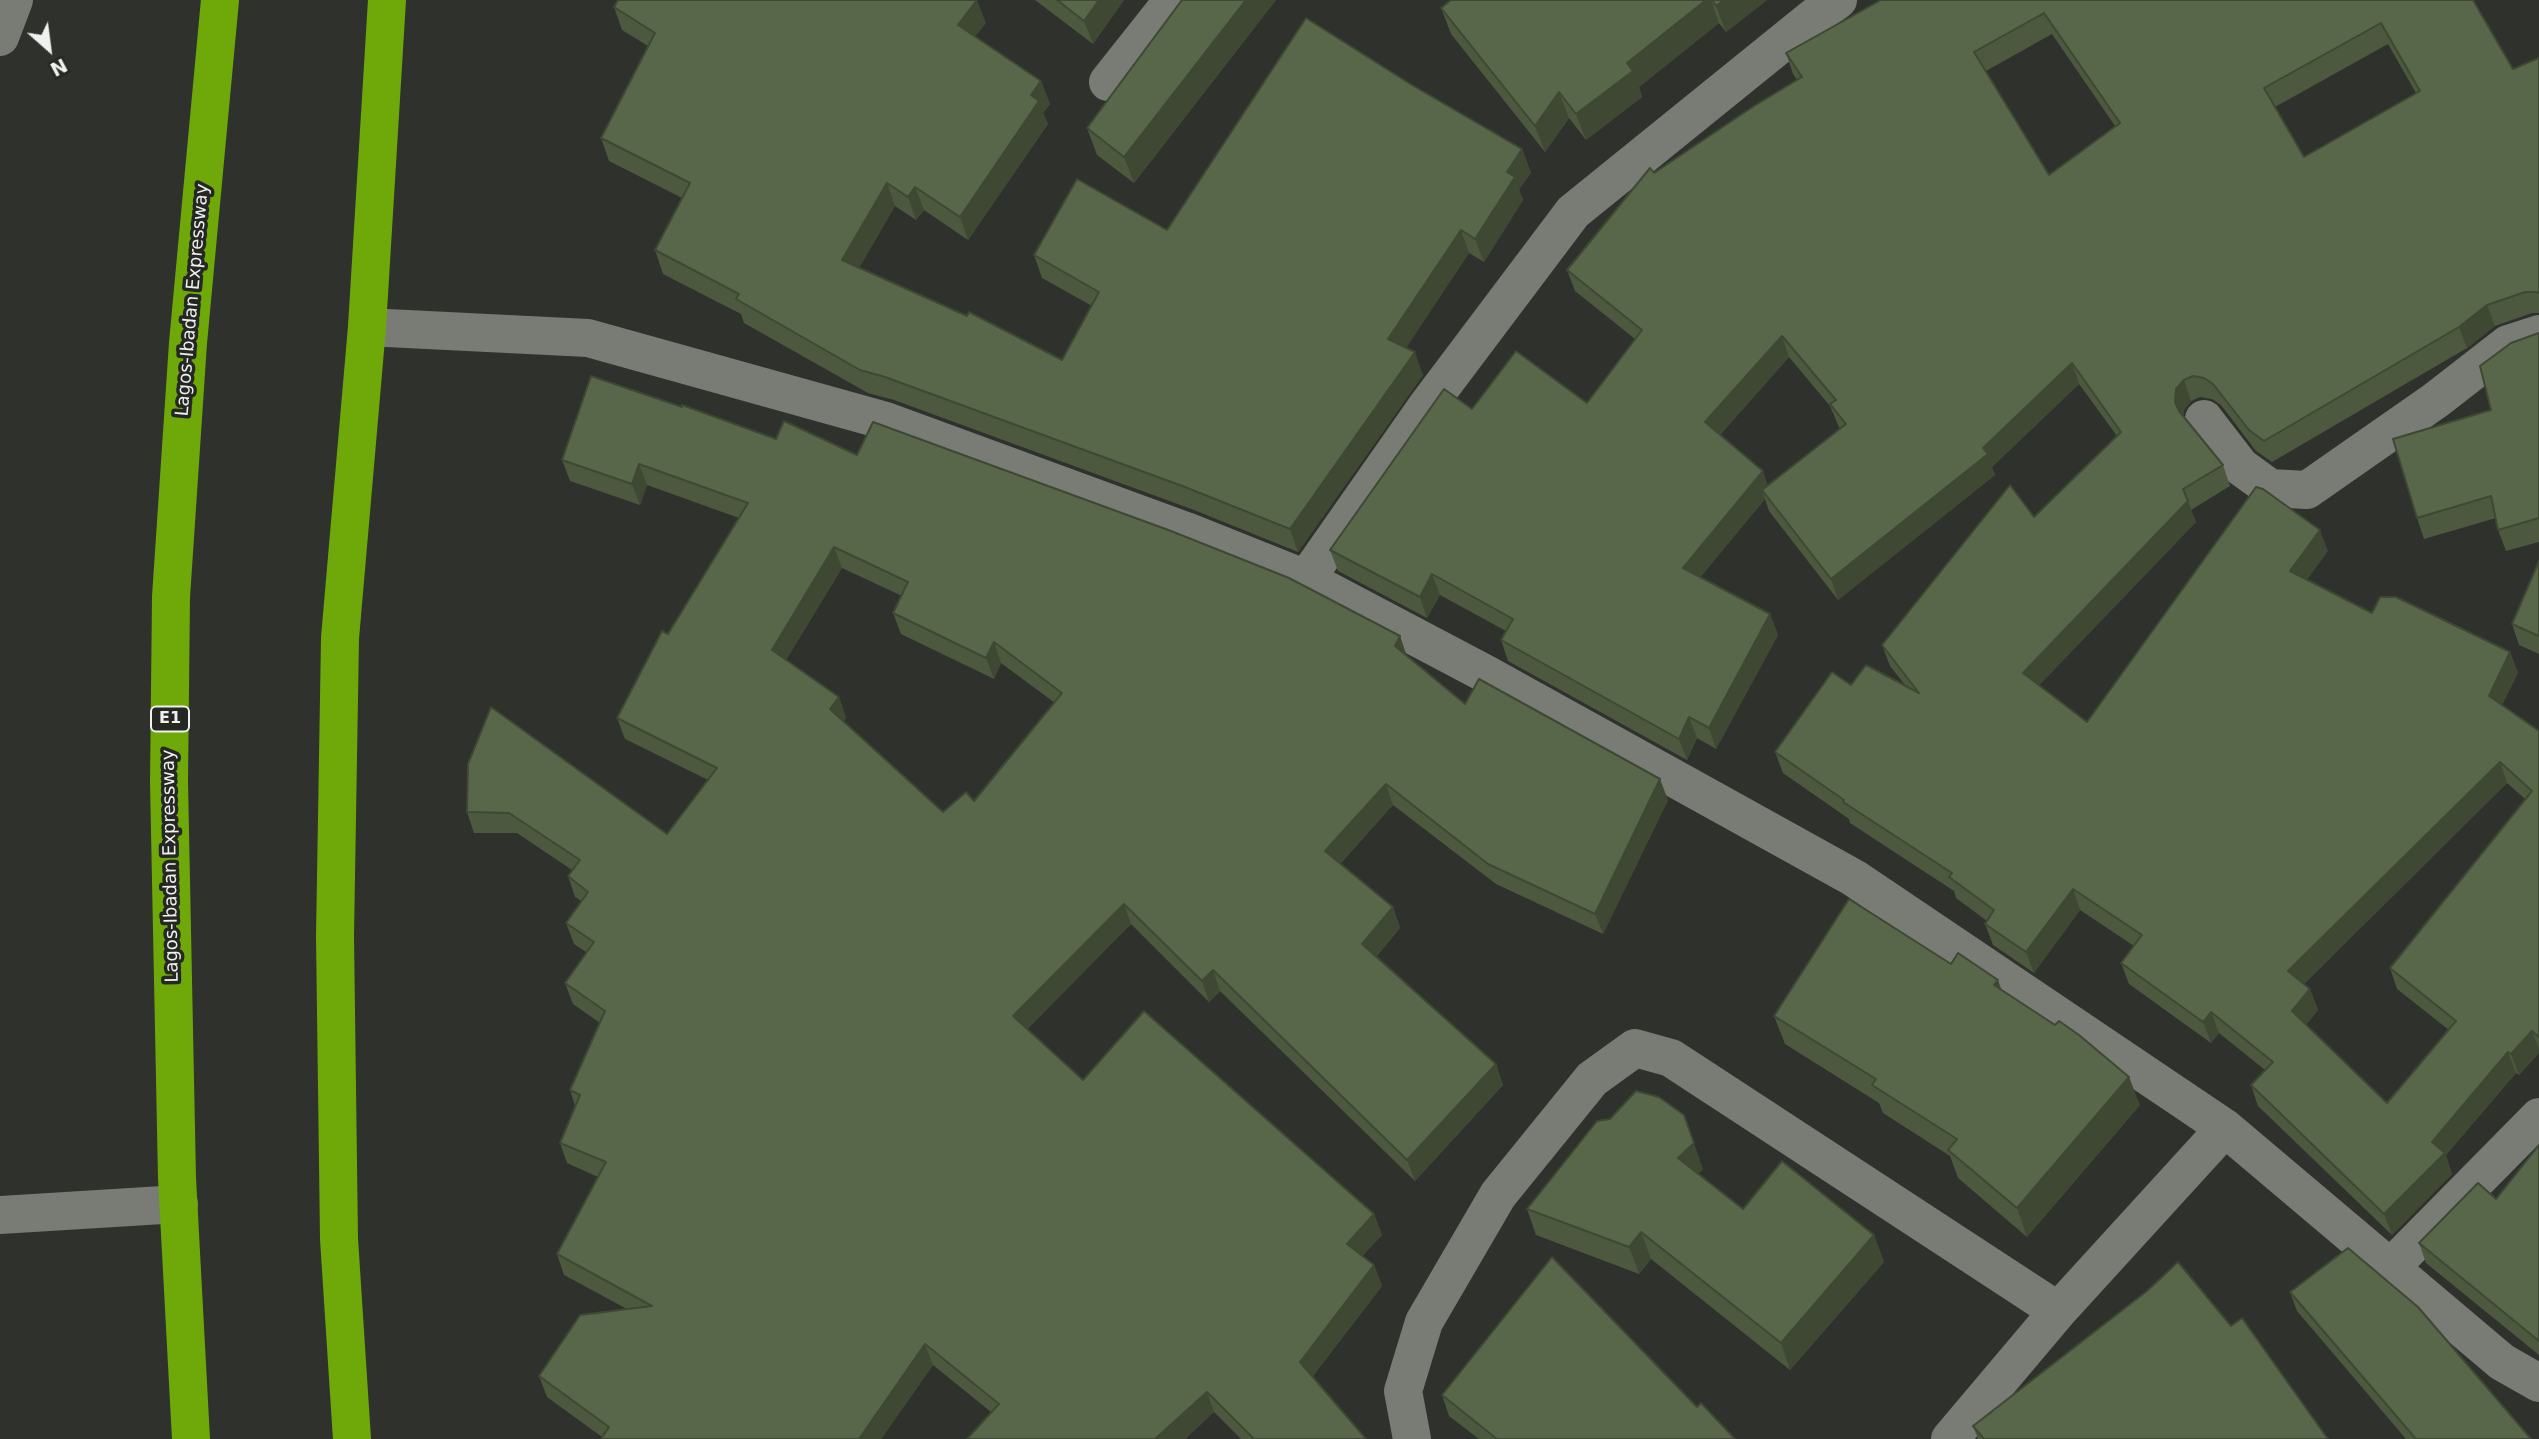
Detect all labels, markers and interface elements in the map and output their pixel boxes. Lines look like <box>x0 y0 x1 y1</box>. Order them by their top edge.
north arrow <box>14 14 84 84</box>
text: N <box>47 54 71 81</box>
street label: Lagos-Ibadan Expressway <box>172 183 214 417</box>
road number: E1 <box>151 706 189 732</box>
street label: Lagos-Ibadan Expressway <box>158 749 184 983</box>

